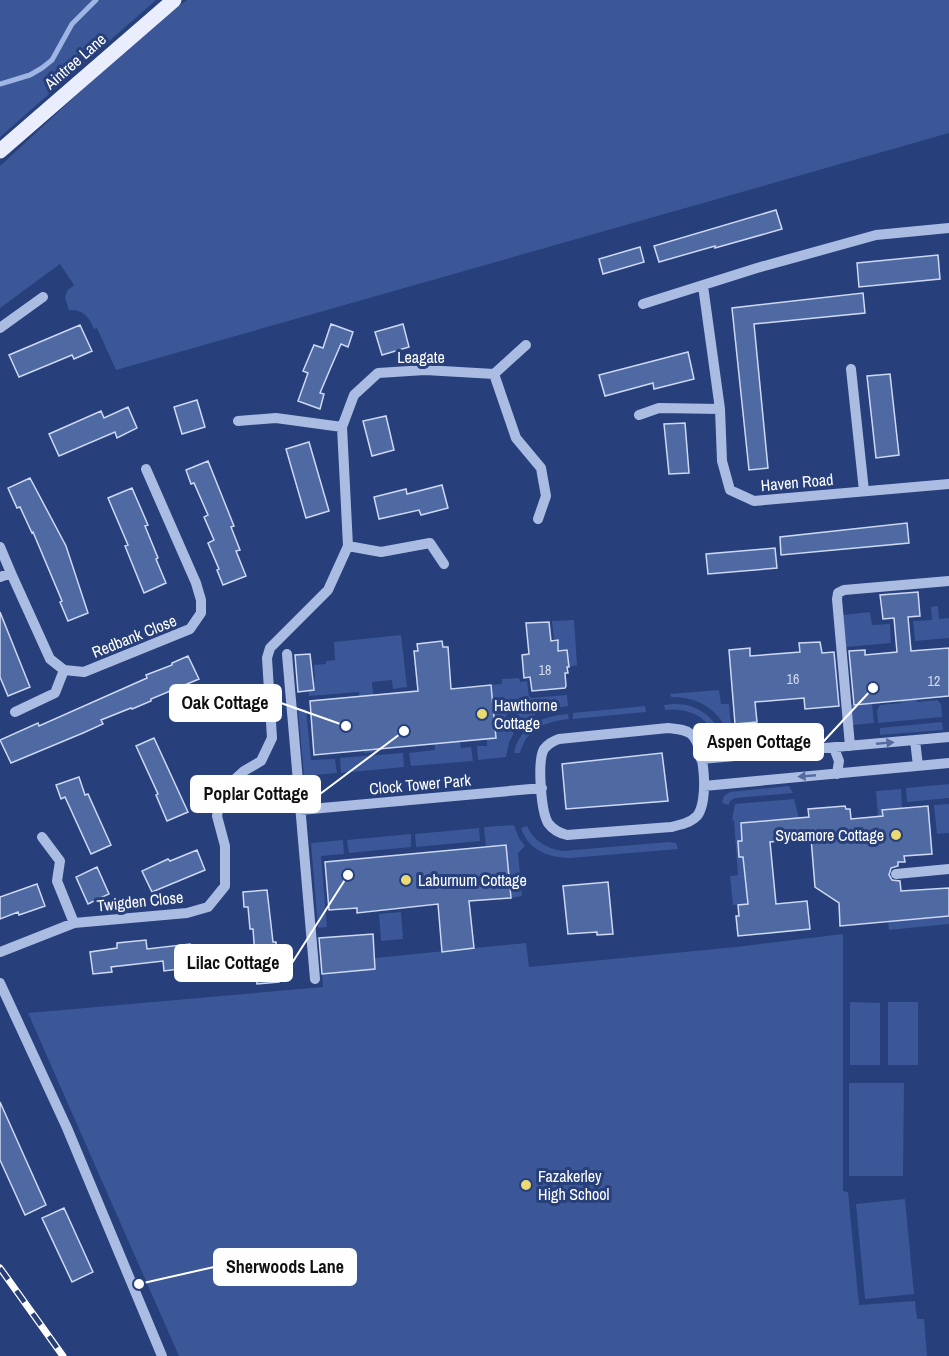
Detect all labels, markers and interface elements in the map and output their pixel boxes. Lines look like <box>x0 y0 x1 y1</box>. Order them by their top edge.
street label: Aintree Lane <box>39 28 111 95</box>
street label: Leagate <box>397 346 445 368</box>
street label: Haven Road <box>760 468 834 496</box>
street label: Redbank Close <box>88 609 180 663</box>
house number: 18 <box>539 661 551 679</box>
house number: 16 <box>787 670 799 688</box>
house number: 12 <box>928 672 940 690</box>
callout: Oak Cottage <box>170 685 281 721</box>
text: Oak Cottage <box>182 690 268 715</box>
place label: Hawthorne Cottage <box>494 694 557 734</box>
marker: Hawthorne Cottage <box>475 707 489 721</box>
callout: Aspen Cottage <box>694 724 823 760</box>
text: Aspen Cottage <box>707 729 811 754</box>
one-way arrow <box>876 738 895 748</box>
street label: Clock Tower Park <box>368 769 472 799</box>
one-way arrow <box>798 771 817 781</box>
callout: Poplar Cottage <box>191 776 320 812</box>
text: Poplar Cottage <box>204 781 308 806</box>
place label: Sycamore Cottage <box>775 824 884 846</box>
marker: Sycamore Cottage <box>889 828 903 842</box>
place label: Laburnum Cottage <box>418 869 527 891</box>
marker: Laburnum Cottage <box>399 873 413 887</box>
street label: Twigden Close <box>96 886 184 916</box>
callout: Lilac Cottage <box>175 945 292 981</box>
text: Lilac Cottage <box>187 950 279 975</box>
place label: Fazakerley High School <box>538 1165 610 1205</box>
marker: Fazakerley High School <box>519 1178 533 1192</box>
callout: Sherwoods Lane <box>214 1249 356 1285</box>
text: Sherwoods Lane <box>226 1254 344 1279</box>

